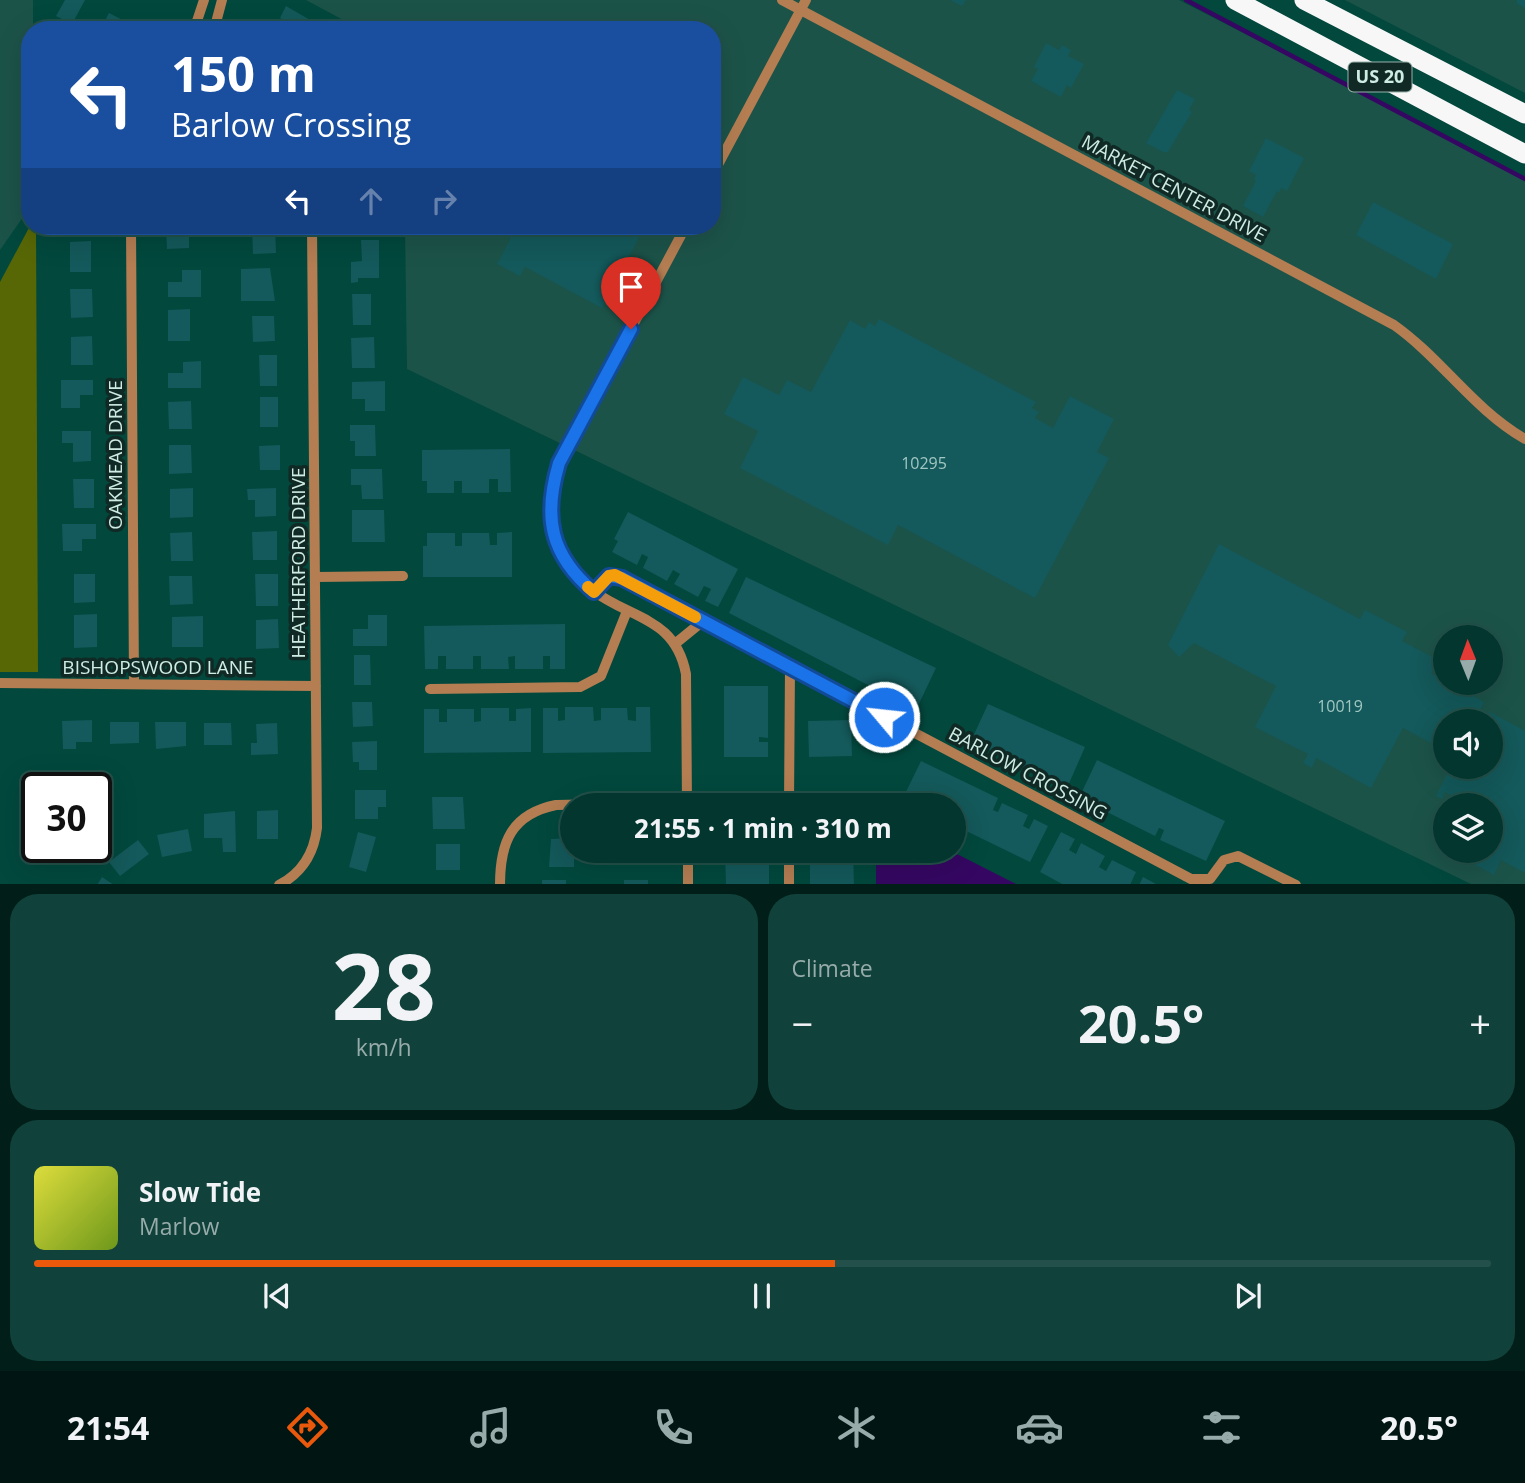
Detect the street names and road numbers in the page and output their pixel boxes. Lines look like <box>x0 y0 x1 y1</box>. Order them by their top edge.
road number: US 20 <box>1348 62 1412 92</box>
street label: MARKET CENTER DRIVE <box>1077 128 1271 248</box>
street label: OAKMEAD DRIVE <box>102 380 128 530</box>
street label: HEATHERFORD DRIVE <box>285 467 311 659</box>
street label: BISHOPSWOOD LANE <box>62 654 254 680</box>
street label: BARLOW CROSSING <box>944 720 1112 826</box>

